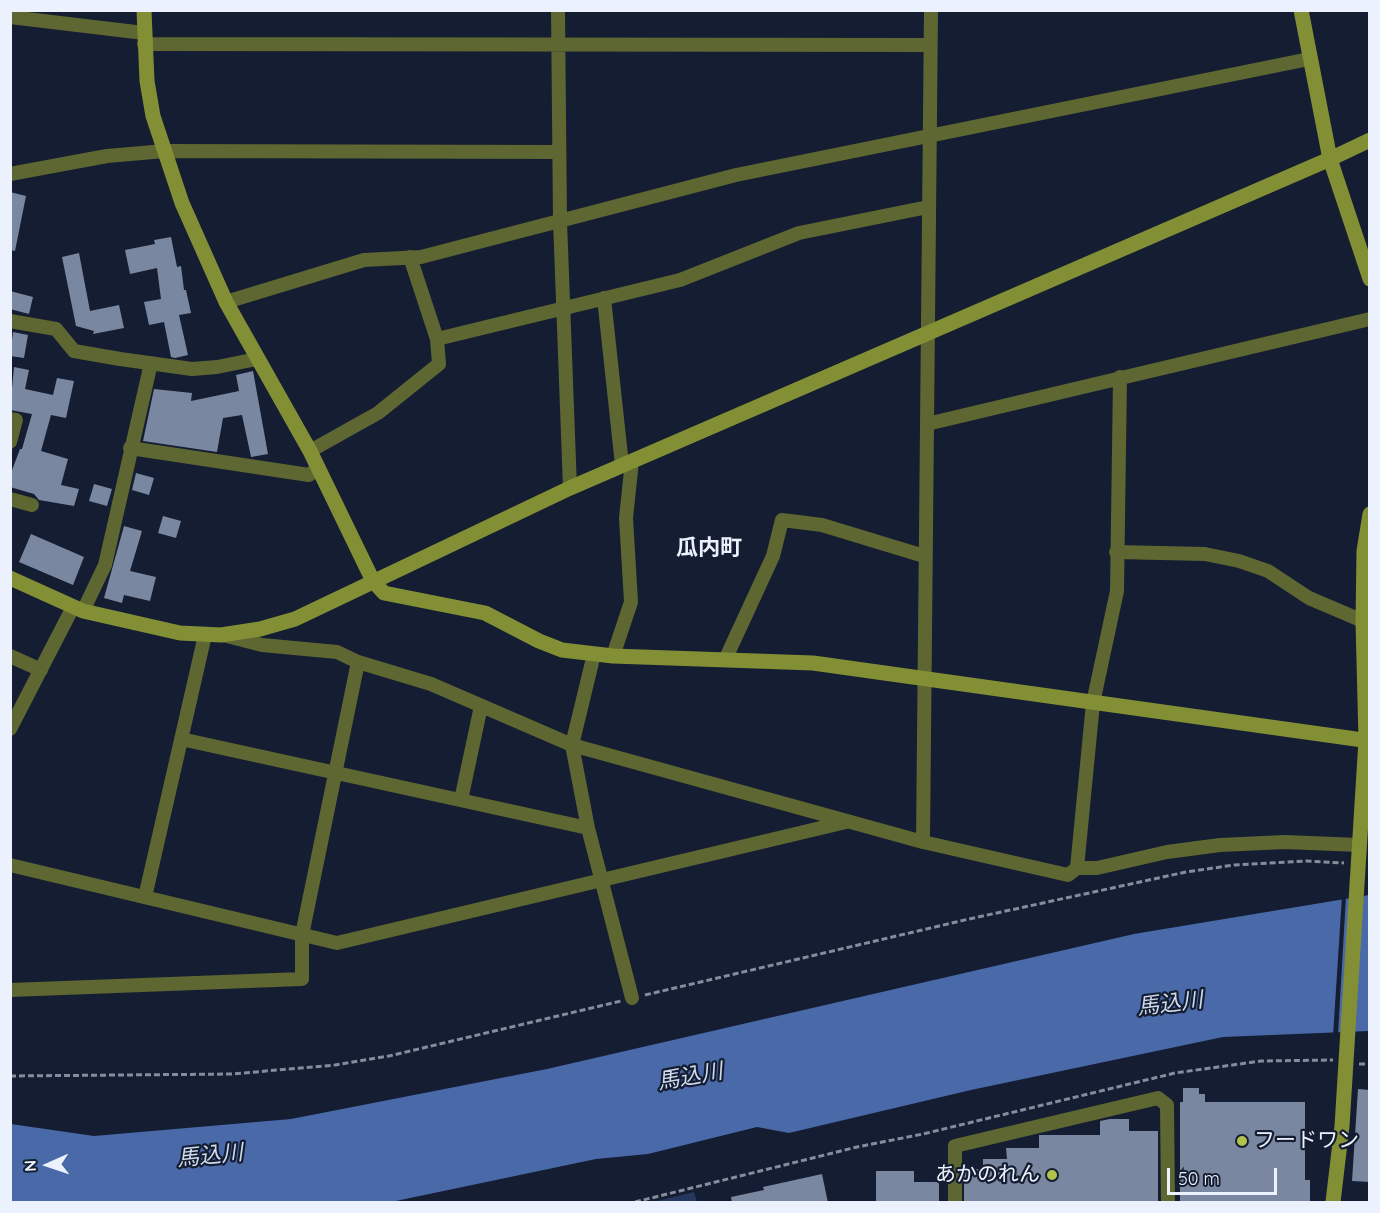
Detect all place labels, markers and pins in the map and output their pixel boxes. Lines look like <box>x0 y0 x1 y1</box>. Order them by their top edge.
place label: フードワン <box>1254 1128 1359 1154</box>
marker: フードワン <box>1235 1134 1249 1148</box>
place label: あかのれん <box>935 1162 1040 1188</box>
marker: あかのれん <box>1045 1168 1059 1182</box>

